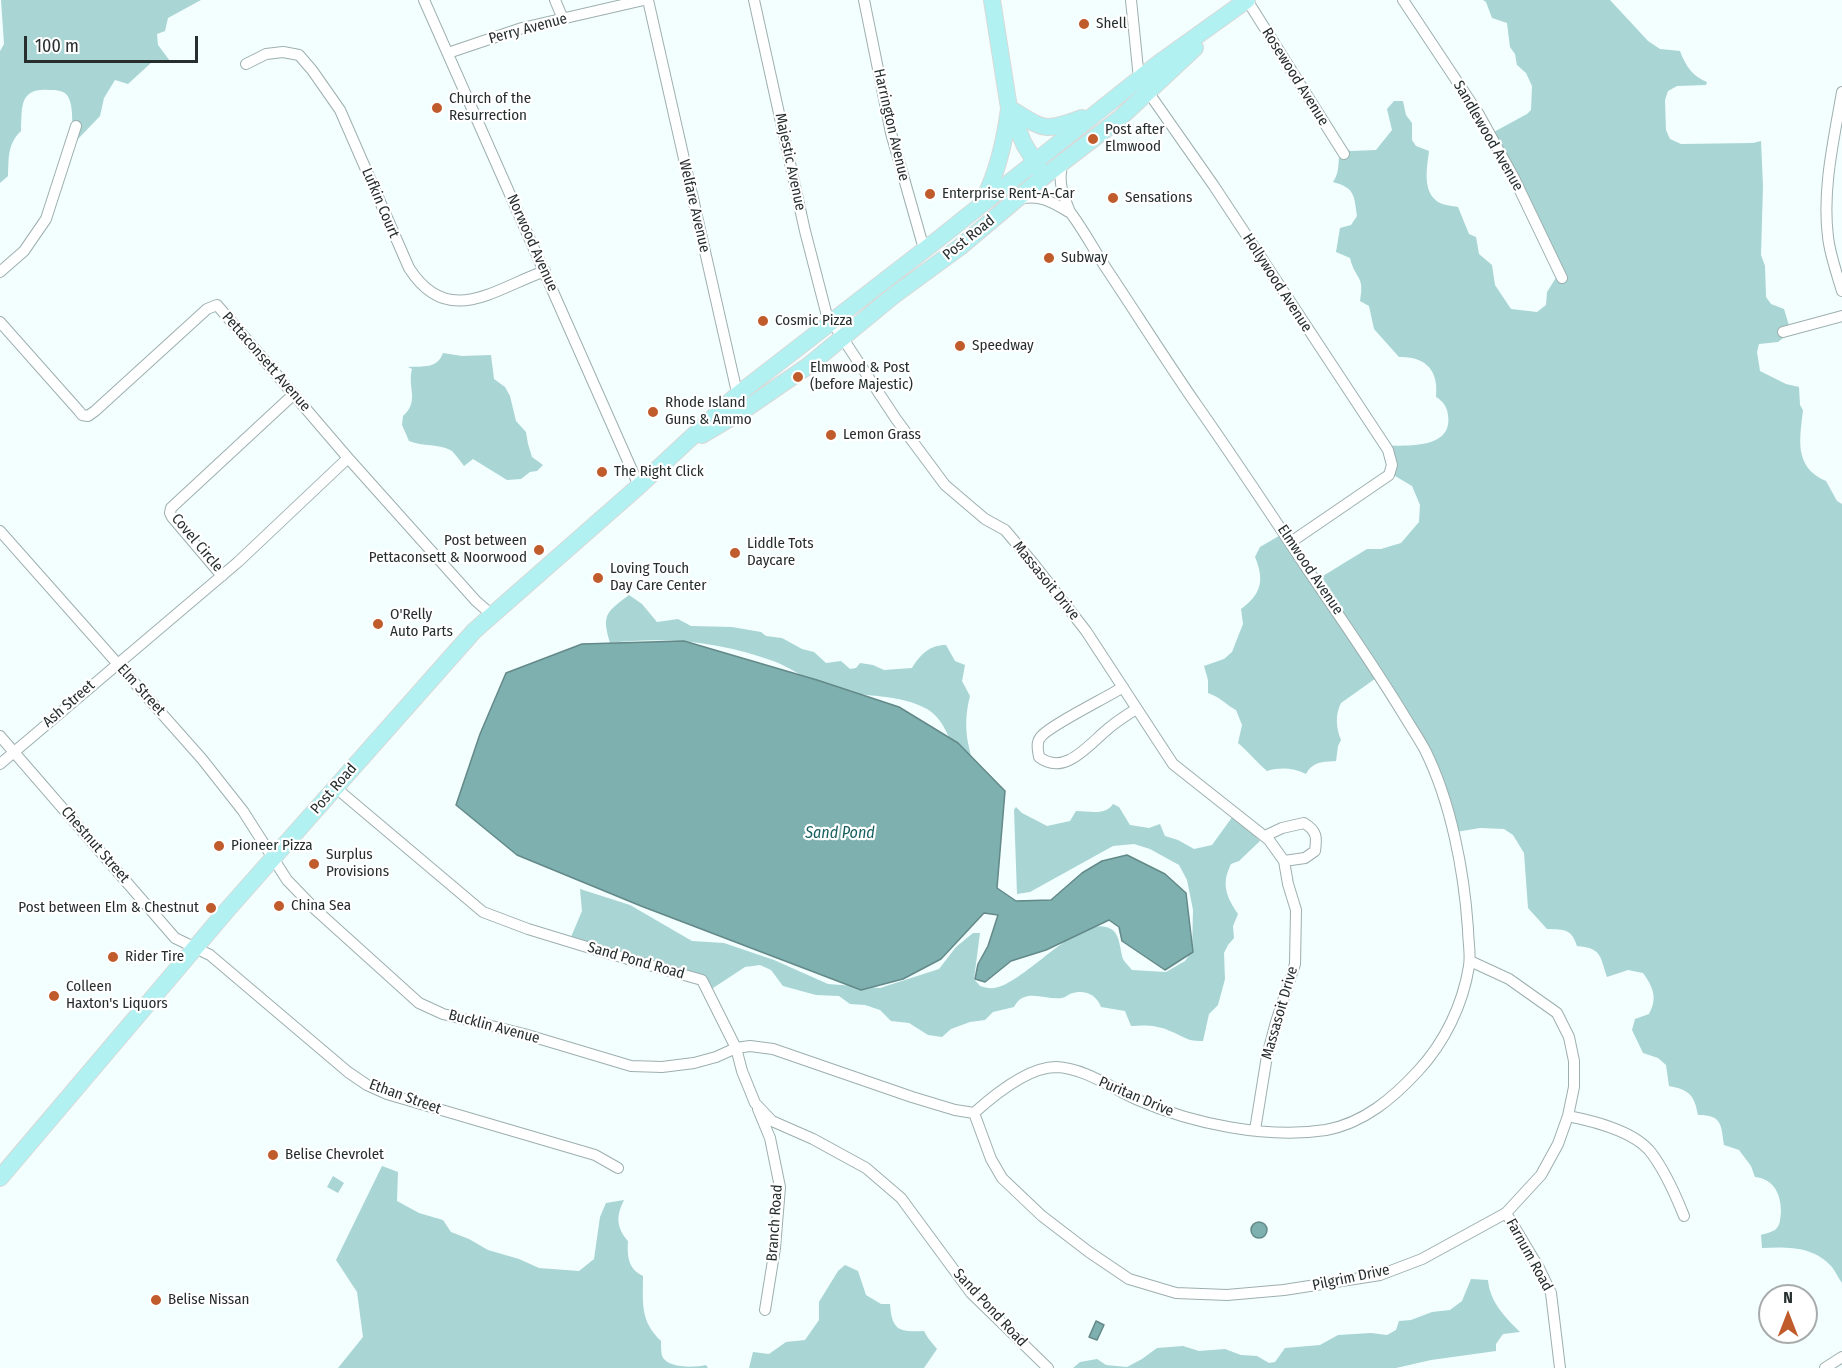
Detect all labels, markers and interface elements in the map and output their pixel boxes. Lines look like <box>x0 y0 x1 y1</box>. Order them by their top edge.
street label: Perry Avenue <box>487 10 569 48</box>
place label: Shell <box>1096 15 1127 33</box>
marker: Shell <box>1077 17 1091 31</box>
scale bar <box>27 24 201 62</box>
street label: Rosewood Avenue <box>1258 25 1332 129</box>
text: 100 m <box>35 35 79 57</box>
street label: Harrington Avenue <box>869 67 913 183</box>
street label: Sandlewood Avenue <box>1449 78 1527 194</box>
place label: Church of the Resurrection <box>449 90 531 125</box>
marker: Church of the Resurrection <box>430 101 444 115</box>
street label: Majestic Avenue <box>771 112 809 212</box>
place label: Post after Elmwood <box>1105 121 1164 156</box>
marker: Post after Elmwood <box>1086 132 1100 146</box>
street label: Welfare Avenue <box>675 158 713 254</box>
street label: Lufkin Court <box>357 165 403 241</box>
place label: Enterprise Rent-A-Car <box>942 185 1075 203</box>
marker: Enterprise Rent-A-Car <box>923 187 937 201</box>
place label: Sensations <box>1125 189 1192 207</box>
marker: Sensations <box>1106 191 1120 205</box>
street label: Norwood Avenue <box>503 192 561 294</box>
street label: Post Road <box>940 212 998 264</box>
street label: Hollywood Avenue <box>1238 230 1316 336</box>
place label: Subway <box>1061 249 1108 267</box>
marker: Subway <box>1042 251 1056 265</box>
street label: Pettaconsett Avenue <box>218 309 314 415</box>
place label: Cosmic Pizza <box>775 312 853 330</box>
marker: Cosmic Pizza <box>756 314 770 328</box>
place label: Speedway <box>972 337 1034 355</box>
marker: Speedway <box>953 339 967 353</box>
place label: Elmwood & Post (before Majestic) <box>810 359 913 394</box>
marker: Elmwood & Post (before Majestic) <box>791 370 805 384</box>
place label: Rhode Island Guns & Ammo <box>665 394 752 429</box>
marker: Rhode Island Guns & Ammo <box>646 405 660 419</box>
place label: Lemon Grass <box>843 426 921 444</box>
marker: Lemon Grass <box>824 428 838 442</box>
place label: The Right Click <box>614 463 704 481</box>
marker: The Right Click <box>595 465 609 479</box>
street label: Covel Circle <box>167 510 227 576</box>
street label: Elmwood Avenue <box>1273 522 1347 618</box>
place label: Post between Pettaconsett & Noorwood <box>369 532 527 567</box>
place label: Liddle Tots Daycare <box>747 535 814 570</box>
street label: Massasoit Drive <box>1009 538 1083 624</box>
marker: Post between Pettaconsett & Noorwood <box>532 543 546 557</box>
marker: Liddle Tots Daycare <box>728 546 742 560</box>
place label: Loving Touch Day Care Center <box>610 560 706 595</box>
marker: Loving Touch Day Care Center <box>591 571 605 585</box>
place label: O'Relly Auto Parts <box>390 606 453 641</box>
marker: O'Relly Auto Parts <box>371 617 385 631</box>
street label: Elm Street <box>113 661 169 719</box>
street label: Ash Street <box>39 677 99 731</box>
street label: Post Road <box>307 760 361 818</box>
street label: Chestnut Street <box>57 803 133 887</box>
water label: Sand Pond <box>805 824 875 844</box>
place label: Pioneer Pizza <box>231 837 313 855</box>
marker: Pioneer Pizza <box>212 839 226 853</box>
place label: Surplus Provisions <box>326 846 389 881</box>
marker: Surplus Provisions <box>307 857 321 871</box>
place label: China Sea <box>291 897 351 915</box>
place label: Post between Elm & Chestnut <box>18 899 199 917</box>
marker: China Sea <box>272 899 286 913</box>
marker: Post between Elm & Chestnut <box>204 901 218 915</box>
street label: Sand Pond Road <box>585 939 687 983</box>
place label: Rider Tire <box>125 948 184 966</box>
marker: Rider Tire <box>106 950 120 964</box>
street label: Massasoit Drive <box>1258 964 1302 1062</box>
place label: Colleen Haxton's Liquors <box>66 978 168 1013</box>
marker: Colleen Haxton's Liquors <box>47 989 61 1003</box>
street label: Bucklin Avenue <box>446 1006 542 1048</box>
street label: Puritan Drive <box>1096 1073 1176 1121</box>
street label: Ethan Street <box>367 1076 443 1118</box>
place label: Belise Chevrolet <box>285 1146 384 1164</box>
marker: Belise Chevrolet <box>266 1148 280 1162</box>
street label: Branch Road <box>763 1184 787 1262</box>
street label: Farnum Road <box>1502 1216 1556 1294</box>
street label: Pilgrim Drive <box>1311 1261 1391 1295</box>
street label: Sand Pond Road <box>949 1265 1031 1351</box>
north arrow <box>1758 1284 1818 1344</box>
text: N <box>1783 1288 1793 1307</box>
place label: Belise Nissan <box>168 1291 249 1309</box>
marker: Belise Nissan <box>149 1293 163 1307</box>

